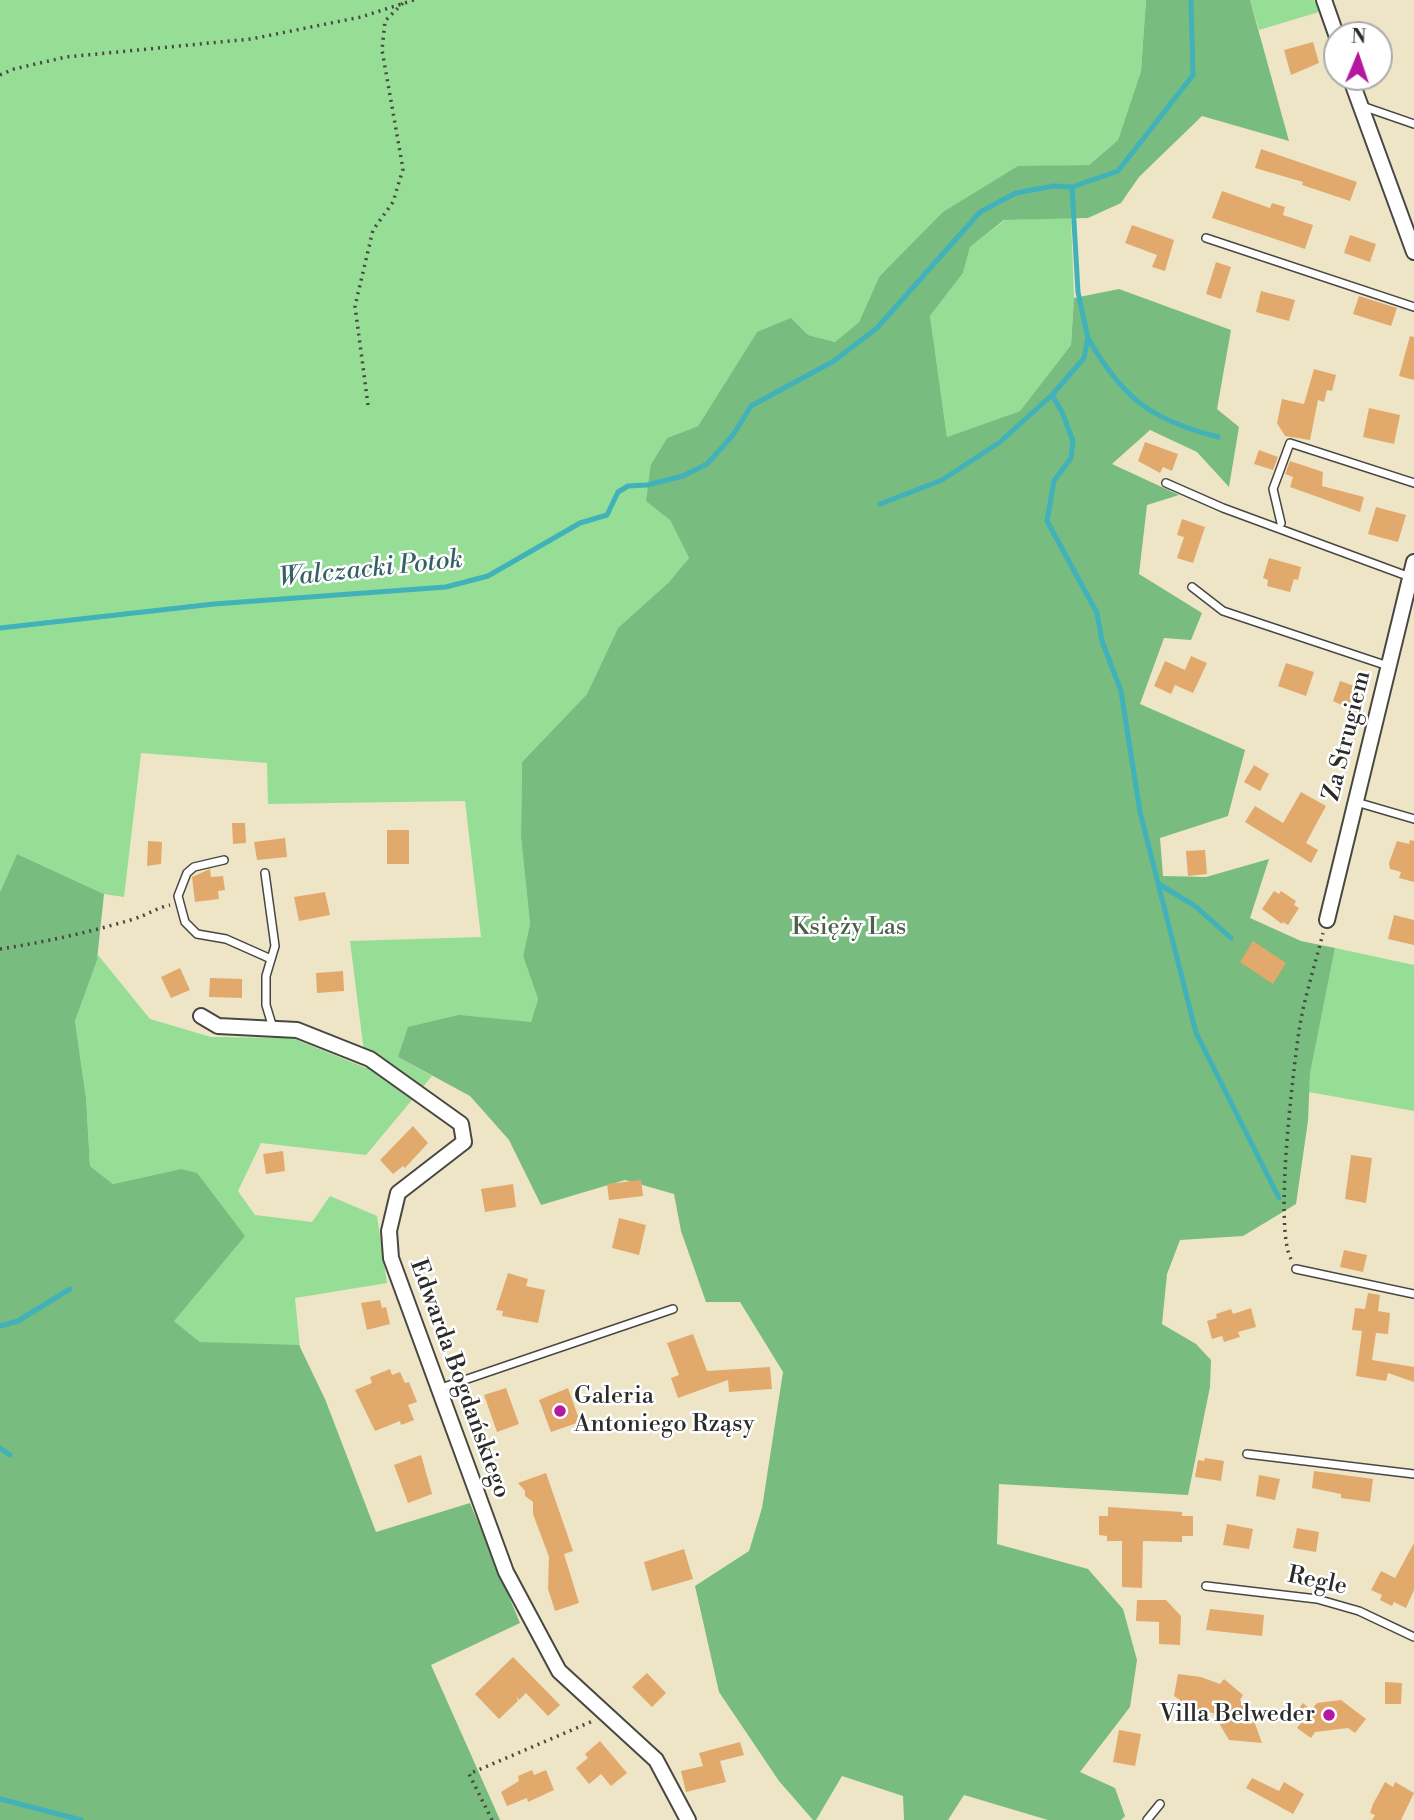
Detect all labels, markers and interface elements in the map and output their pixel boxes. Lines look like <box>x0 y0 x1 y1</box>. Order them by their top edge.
north arrow <box>1323 21 1393 91</box>
text: N <box>1351 25 1367 49</box>
water label: Walczacki Potok <box>277 545 465 595</box>
street label: Za Strugiem <box>1318 668 1378 804</box>
park label: Księży Las <box>792 914 906 942</box>
street label: Edwarda Bogdańskiego <box>402 1256 516 1502</box>
place label: Galeria Antoniego Rząsy <box>574 1383 755 1439</box>
marker: Galeria Antoniego Rząsy <box>552 1403 568 1419</box>
street label: Regle <box>1285 1562 1349 1602</box>
place label: Villa Belweder <box>1159 1701 1315 1729</box>
marker: Villa Belweder <box>1321 1707 1337 1723</box>

